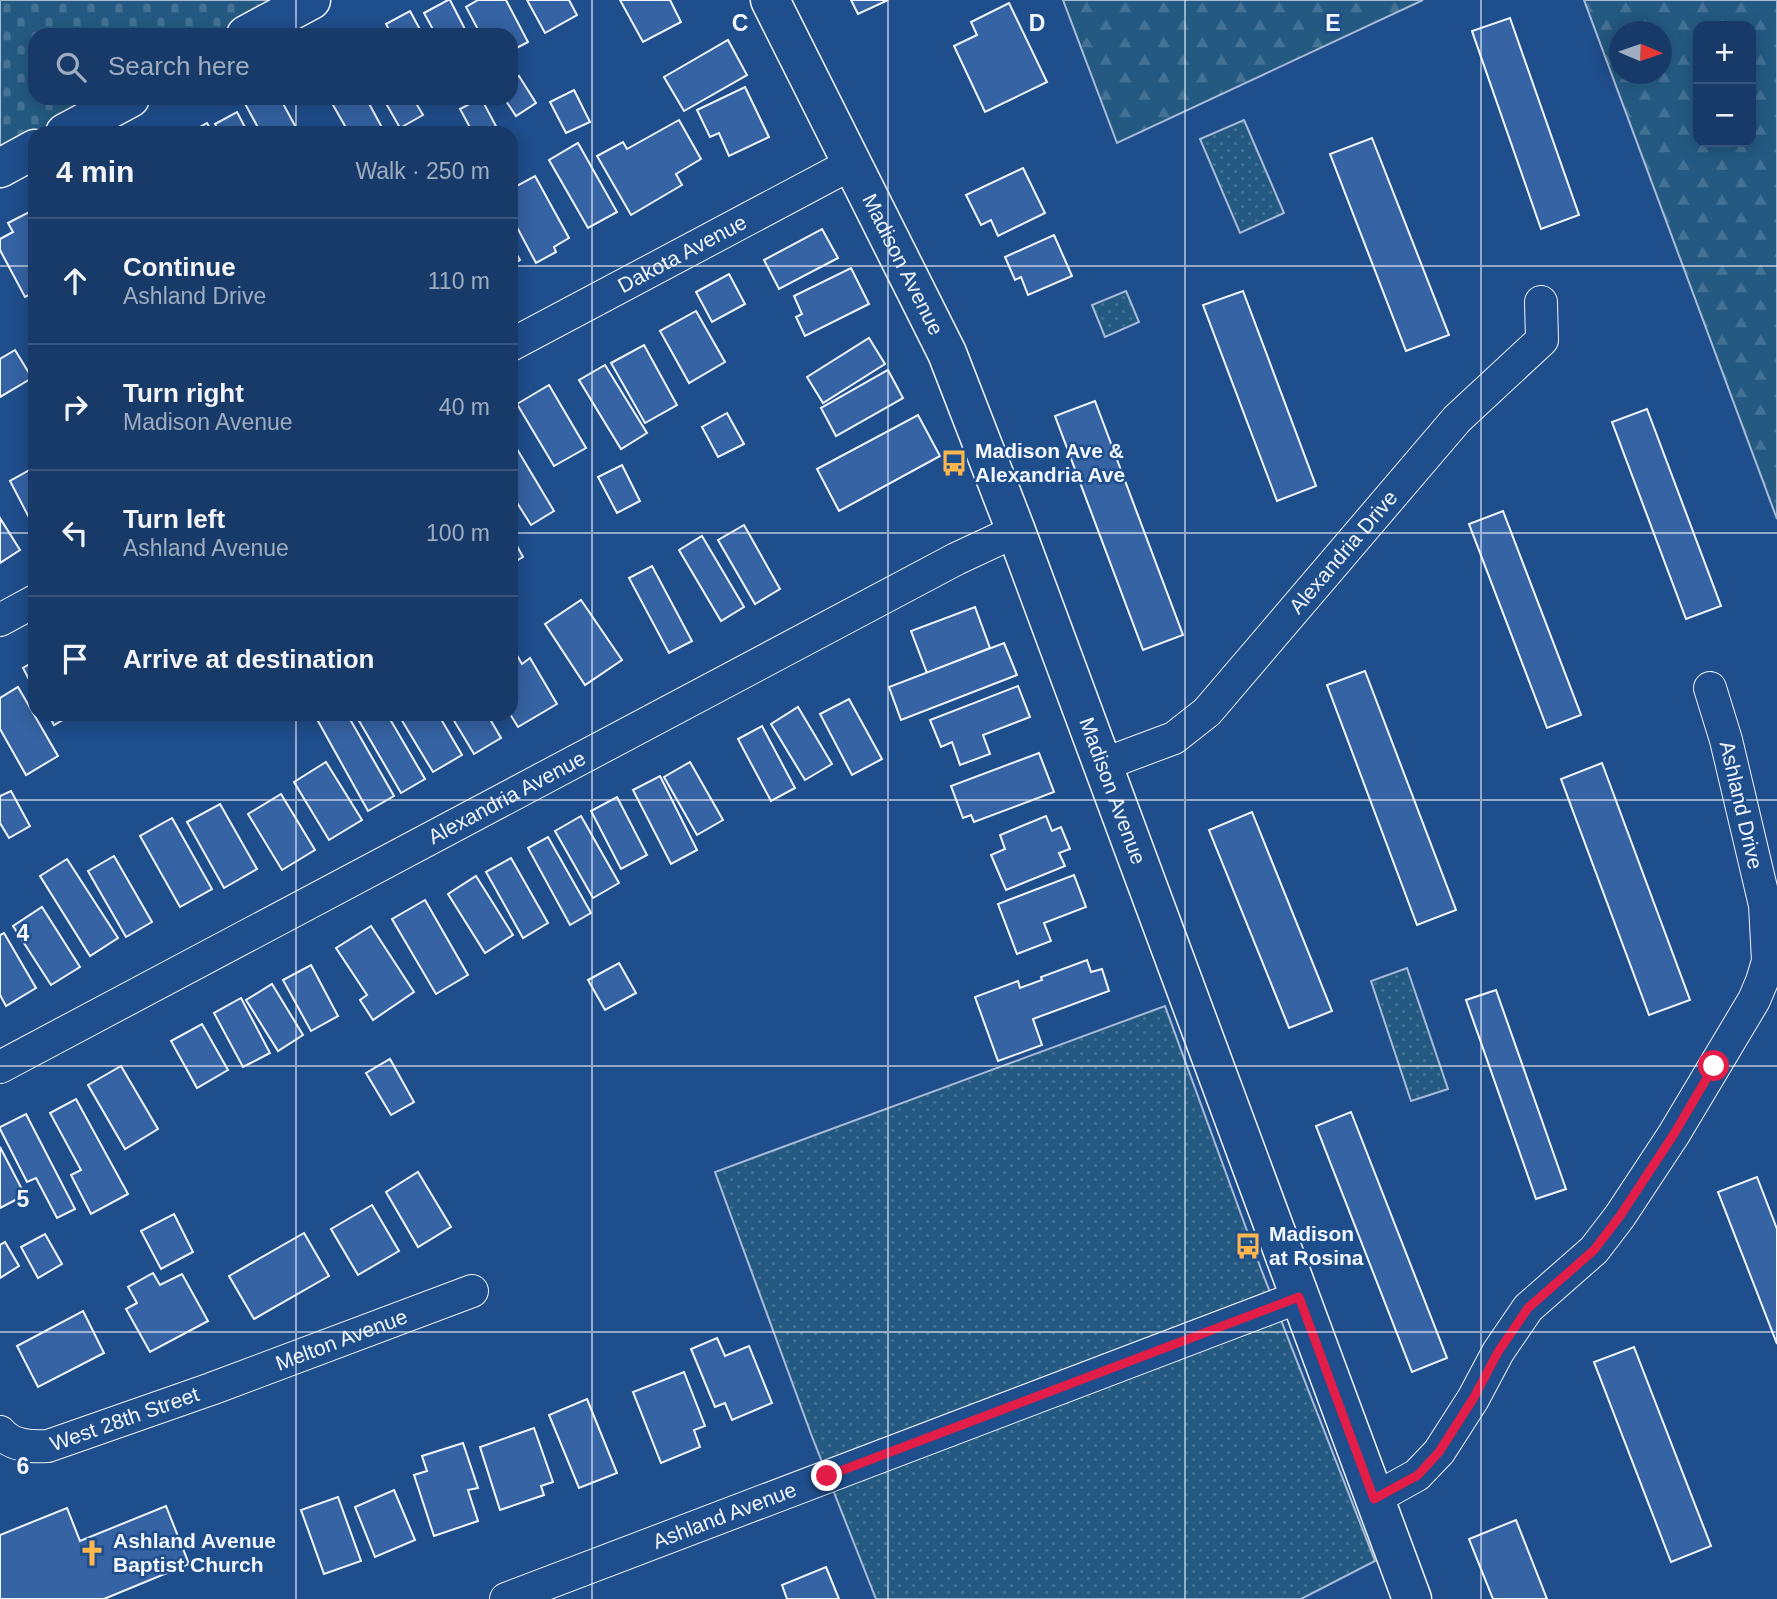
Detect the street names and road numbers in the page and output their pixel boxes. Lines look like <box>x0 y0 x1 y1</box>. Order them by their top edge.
street label: Madison Avenue <box>858 190 948 339</box>
street label: Dakota Avenue <box>614 210 750 297</box>
street label: Alexandria Drive <box>1284 486 1402 618</box>
street label: Madison Avenue <box>1075 714 1151 867</box>
street label: Ashland Drive <box>1716 739 1767 871</box>
street label: Alexandria Avenue <box>424 746 589 848</box>
street label: Melton Avenue <box>272 1304 410 1375</box>
street label: West 28th Street <box>47 1382 202 1455</box>
street label: Ashland Avenue <box>650 1478 799 1553</box>

